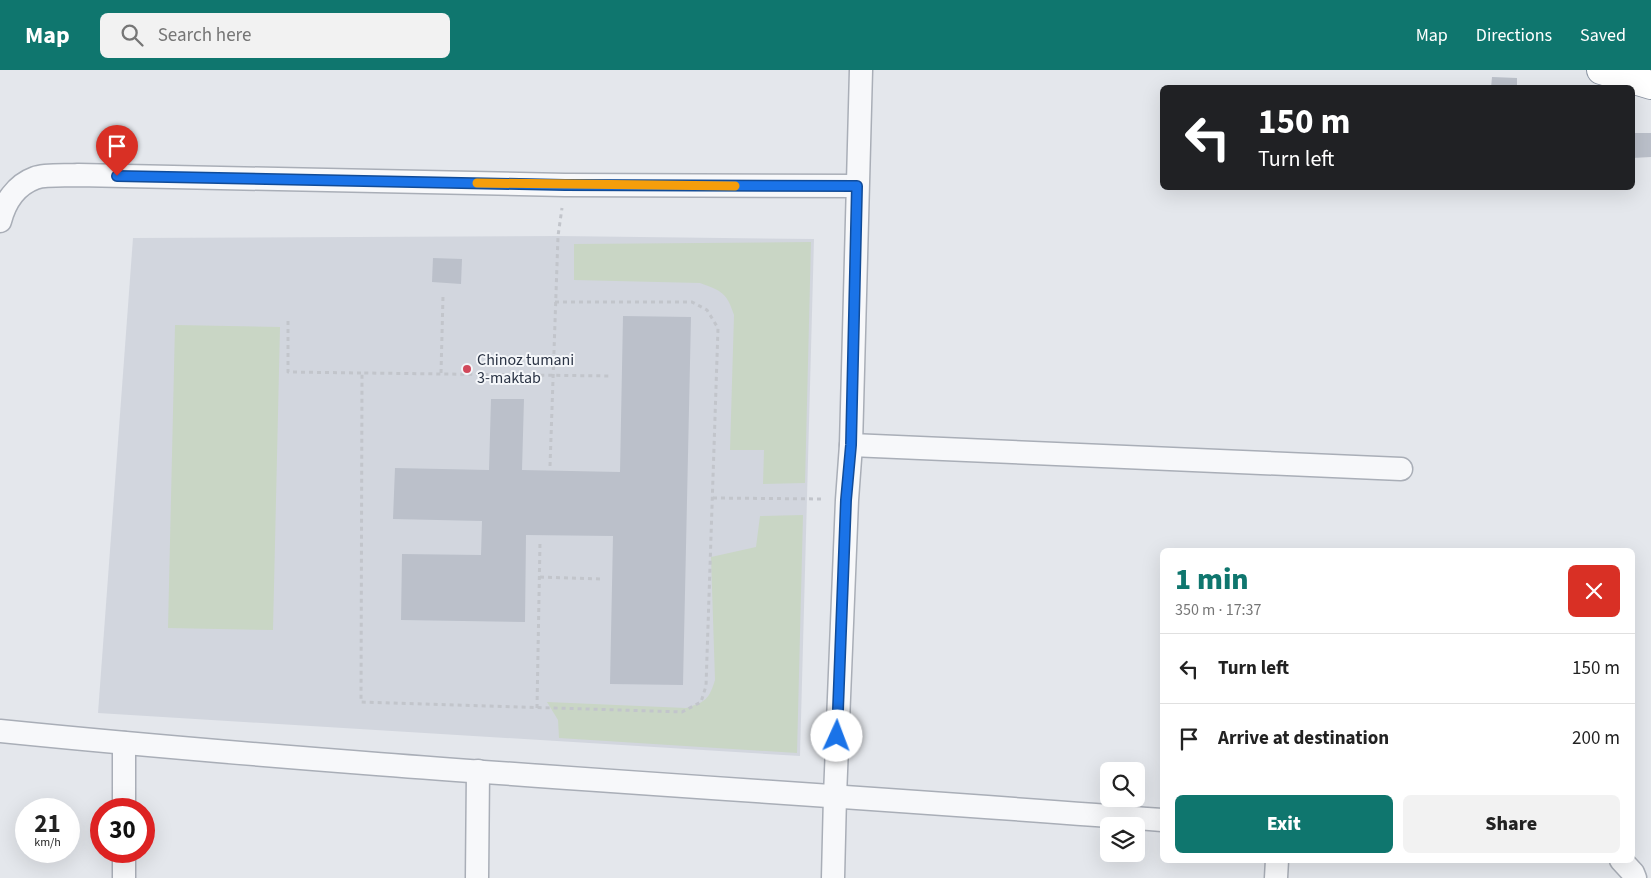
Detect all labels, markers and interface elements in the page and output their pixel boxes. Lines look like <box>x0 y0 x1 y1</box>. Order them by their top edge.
search box <box>100 13 450 58</box>
text: Map <box>25 18 70 53</box>
icon: search <box>118 21 146 49</box>
text: Search here <box>158 22 251 49</box>
text: Map <box>1416 23 1448 48</box>
text: Directions <box>1476 23 1552 48</box>
text: Saved <box>1580 23 1626 48</box>
text: 150 m <box>1258 97 1350 147</box>
icon: left <box>1175 105 1240 170</box>
pin <box>96 125 138 176</box>
icon: arrive <box>103 132 131 160</box>
text: Turn left <box>1258 143 1334 175</box>
place label: Chinoz tumani 3-maktab <box>477 349 574 389</box>
marker: Chinoz tumani 3-maktab <box>461 363 473 375</box>
text: 1 min <box>1175 558 1249 601</box>
button: close <box>1568 565 1620 617</box>
text: 350 m · 17:37 <box>1175 599 1262 621</box>
icon: left <box>1175 655 1203 683</box>
text: Turn left <box>1218 655 1289 682</box>
text: 150 m <box>1572 655 1620 682</box>
position arrow <box>810 709 862 761</box>
icon: arrive <box>1175 725 1203 753</box>
text: Arrive at destination <box>1218 725 1389 752</box>
text: 200 m <box>1572 725 1620 752</box>
map controls <box>1100 762 1145 862</box>
button: search <box>1100 762 1145 807</box>
button: Exit <box>1175 795 1393 853</box>
button: Share <box>1403 795 1620 853</box>
speed limit sign: 30 <box>90 798 155 863</box>
text: 21 <box>34 806 61 842</box>
button: layers <box>1100 817 1145 862</box>
text: km/h <box>34 834 61 851</box>

